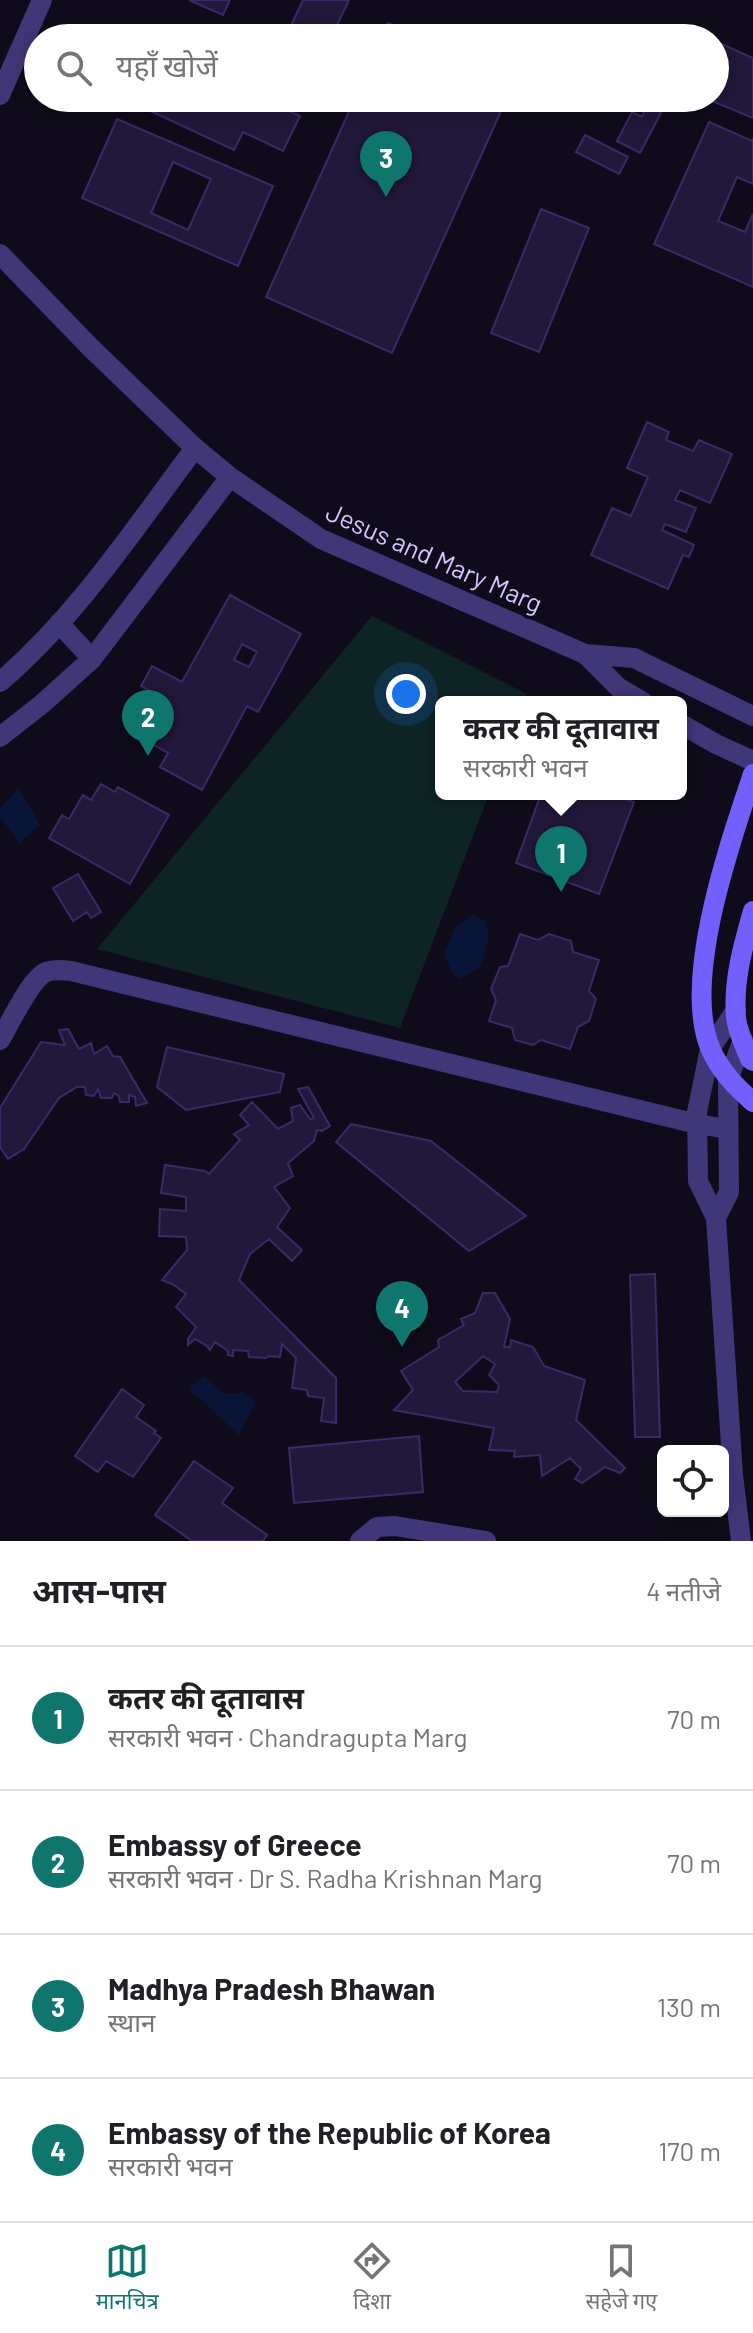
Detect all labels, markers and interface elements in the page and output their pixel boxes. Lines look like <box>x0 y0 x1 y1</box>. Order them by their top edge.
search box <box>24 24 729 112</box>
icon: search <box>52 46 96 90</box>
text: यहाँ खोजें <box>116 47 218 83</box>
pin: 3 <box>360 131 412 197</box>
street label: Jesus and Mary Marg <box>322 495 548 618</box>
your location <box>386 674 426 714</box>
pin: 2 <box>122 690 174 756</box>
popup <box>435 696 687 800</box>
text: कतर की दूतावास <box>463 709 659 745</box>
text: सरकारी भवन <box>463 751 588 782</box>
pin: 1 <box>535 826 587 892</box>
pin: 4 <box>376 1281 428 1347</box>
map controls <box>657 1445 729 1517</box>
button: locate <box>657 1445 729 1517</box>
text: आस-पास <box>32 1569 166 1610</box>
text: 4 नतीजे <box>646 1575 721 1606</box>
text: कतर की दूतावास <box>108 1679 304 1715</box>
text: 1 <box>53 1703 63 1734</box>
text: 70 m <box>667 1703 721 1734</box>
text: सरकारी भवन · Chandragupta Marg <box>108 1721 467 1752</box>
text: Embassy of Greece <box>108 1826 362 1862</box>
text: 2 <box>51 1847 65 1878</box>
text: 70 m <box>667 1847 721 1878</box>
text: सरकारी भवन · Dr S. Radha Krishnan Marg <box>108 1862 542 1893</box>
text: Madhya Pradesh Bhawan <box>108 1970 435 2006</box>
text: 3 <box>51 1991 65 2022</box>
text: 130 m <box>657 1991 721 2022</box>
text: स्थान <box>108 2006 155 2037</box>
text: Embassy of the Republic of Korea <box>108 2114 551 2150</box>
text: 4 <box>50 2135 66 2166</box>
text: 170 m <box>658 2135 721 2166</box>
text: सरकारी भवन <box>108 2150 233 2181</box>
tab: मानचित्र <box>96 2239 159 2318</box>
tab: दिशा <box>350 2239 394 2318</box>
tab: सहेजे गए <box>585 2239 657 2318</box>

